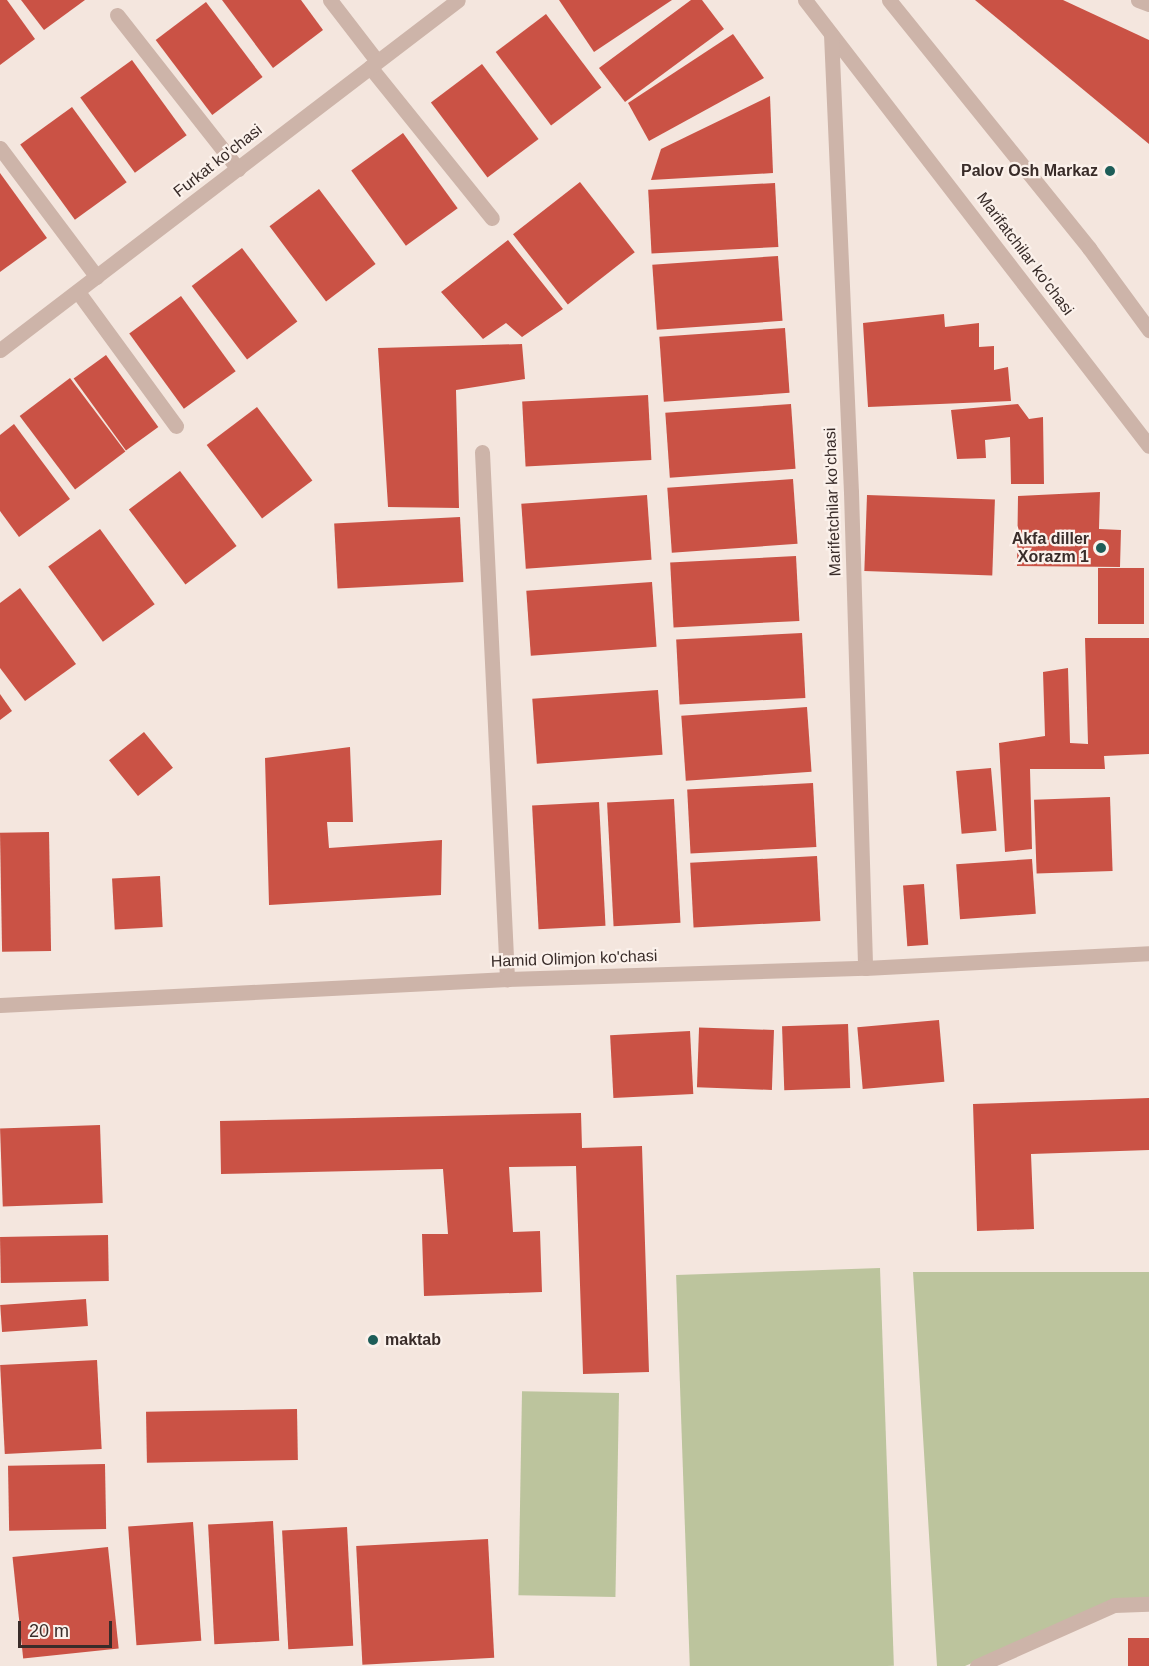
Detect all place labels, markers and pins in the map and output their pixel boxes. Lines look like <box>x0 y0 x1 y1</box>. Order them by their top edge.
place label: Palov Osh Markaz <box>961 161 1098 181</box>
marker: Palov Osh Markaz <box>1103 164 1117 178</box>
place label: Akfa diller Xorazm 1 <box>1012 529 1089 567</box>
marker: Akfa diller Xorazm 1 <box>1094 541 1108 555</box>
place label: maktab <box>385 1330 441 1350</box>
marker: maktab <box>366 1333 380 1347</box>

